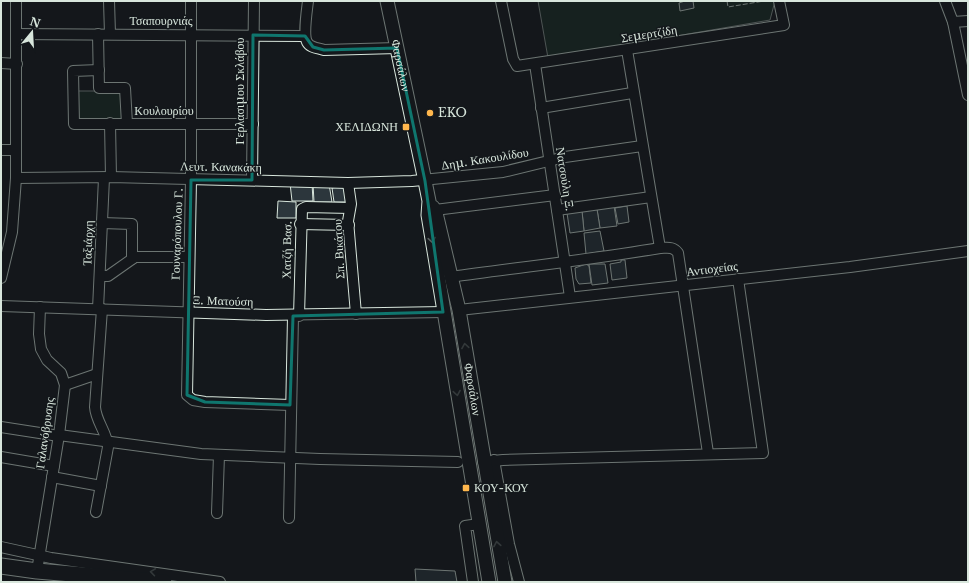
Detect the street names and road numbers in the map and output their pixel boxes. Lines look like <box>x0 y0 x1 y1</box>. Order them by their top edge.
street label: Τσαπουρνιάς <box>130 13 193 28</box>
street label: Σεμερτζίδη <box>620 22 678 45</box>
street label: Γερλασιμου Σκλάβου <box>232 37 247 145</box>
street label: Φαρσάλων <box>388 38 414 94</box>
street label: Κουλουρίου <box>134 103 194 118</box>
street label: Δημ. Κακουλίδου <box>440 144 530 173</box>
street label: Νατσούλη Ξ. <box>553 146 578 212</box>
street label: Λευτ. Κανακάκη <box>180 158 262 175</box>
street label: Γουναρόπουλου Γ. <box>167 188 186 280</box>
street label: Σπ. Βικάτου <box>329 219 348 279</box>
street label: Ταξιάρχη <box>79 220 96 266</box>
street label: Χατζή Βασ. <box>278 221 295 279</box>
street label: Αντιοχείας <box>685 258 739 279</box>
street label: Ξ. Ματούση <box>192 292 254 309</box>
street label: Φαρσάλων <box>461 362 485 417</box>
street label: Γαλανόβρυσης <box>32 396 57 470</box>

